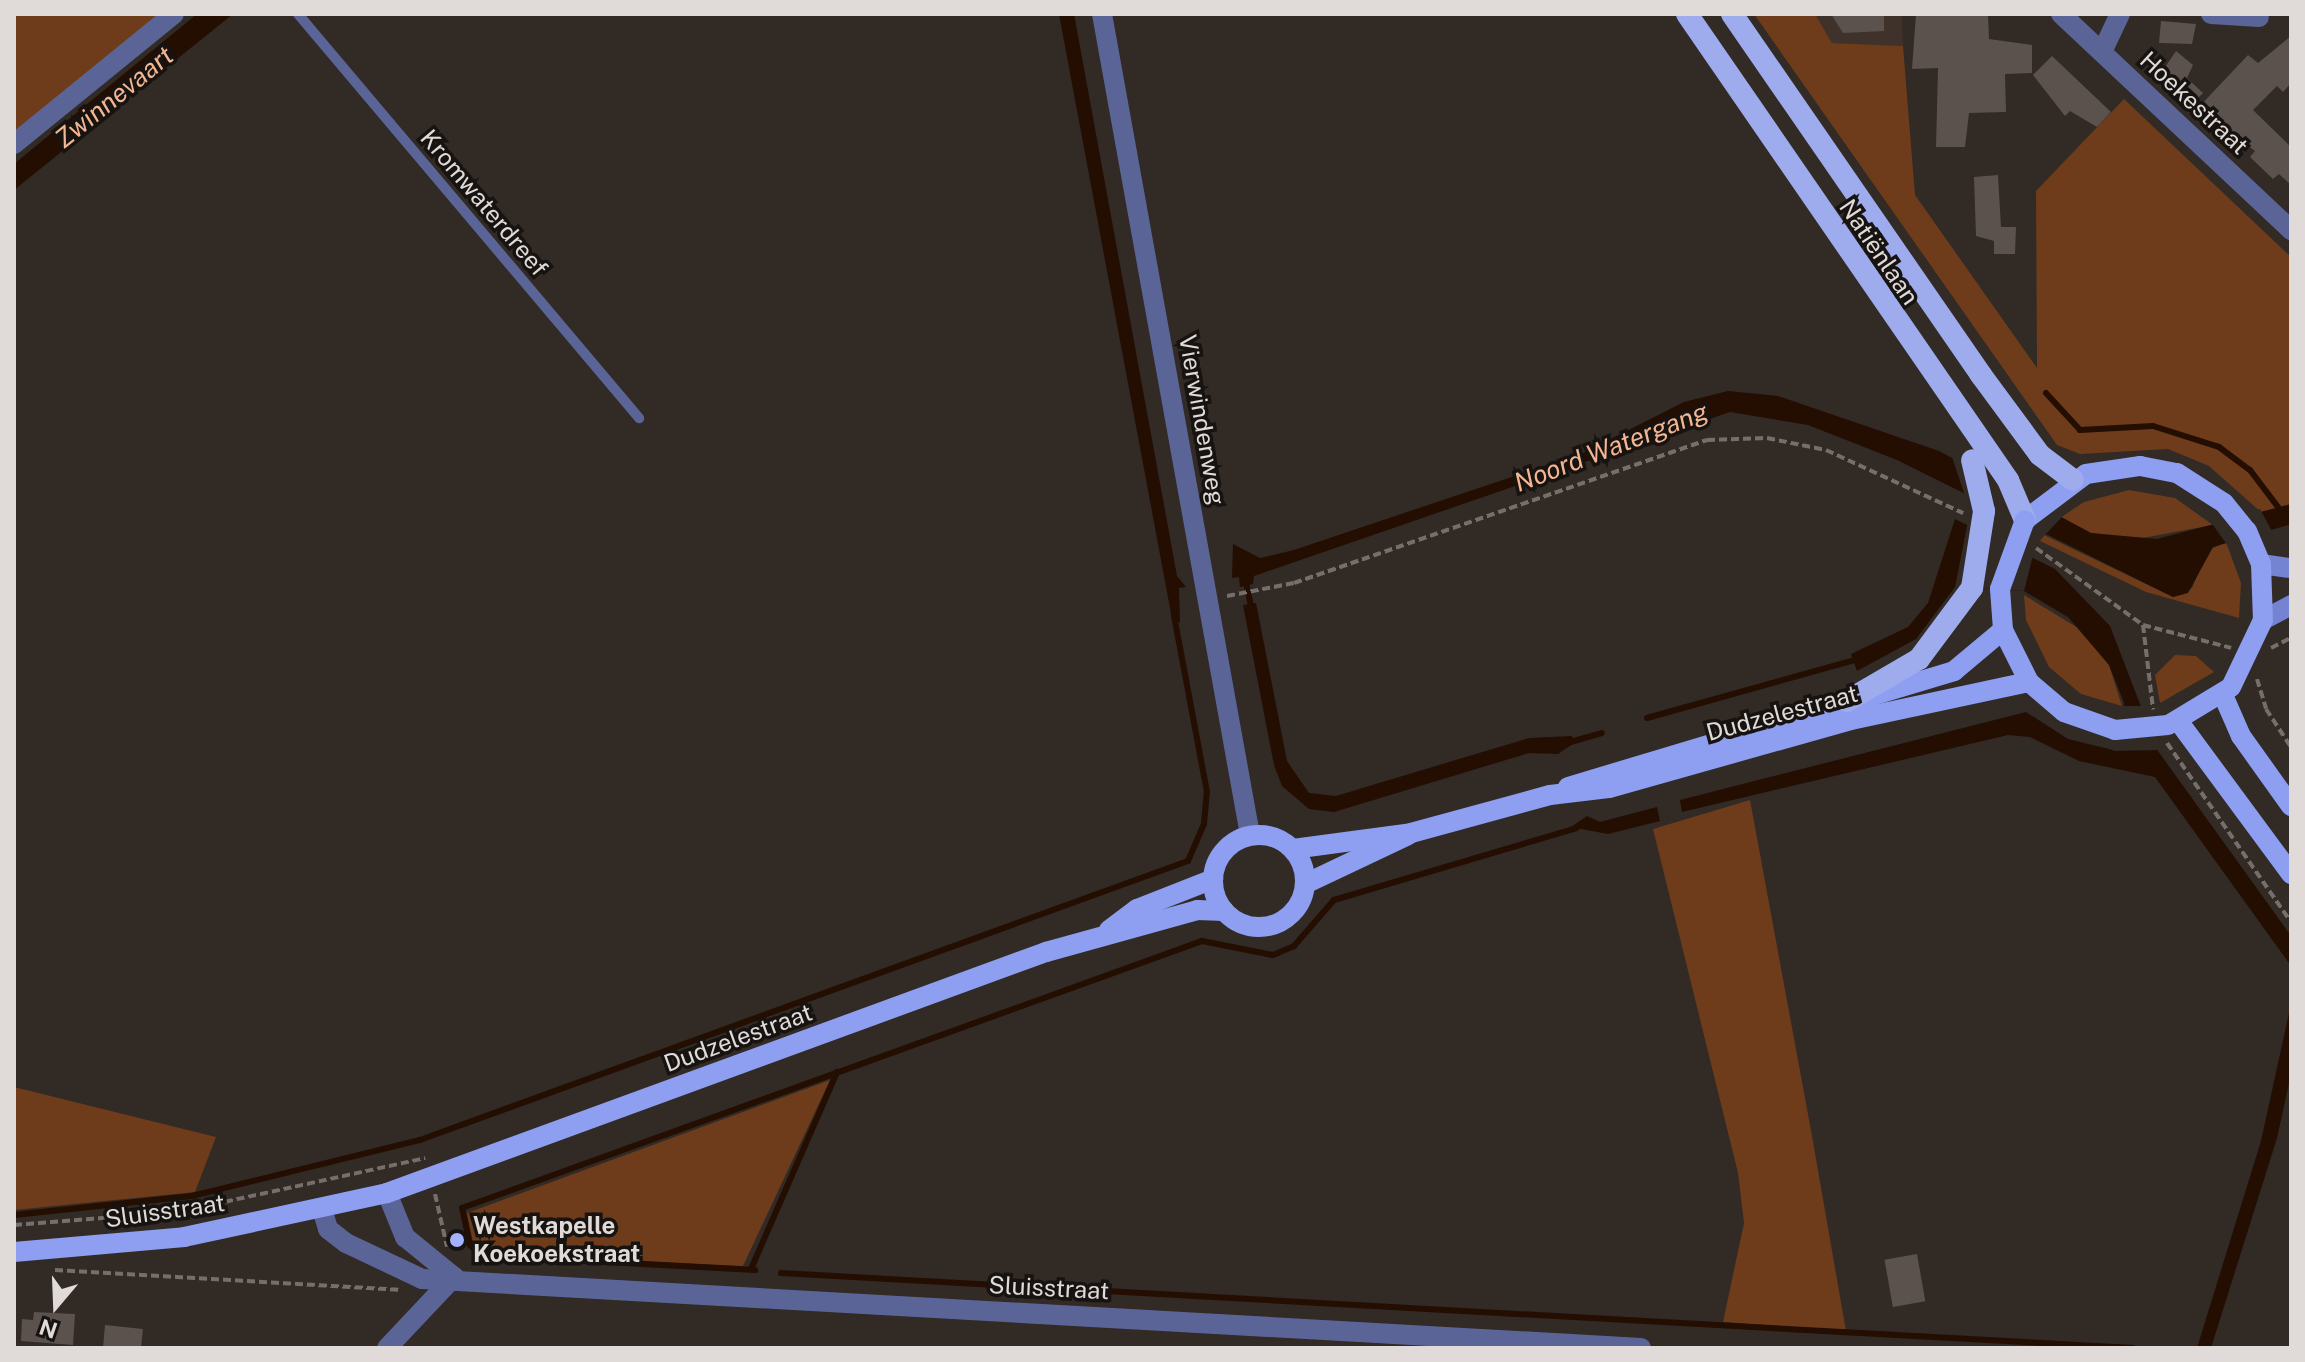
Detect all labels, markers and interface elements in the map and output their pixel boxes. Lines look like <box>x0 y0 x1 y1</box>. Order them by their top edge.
water label: Zwinnevaart <box>48 40 180 154</box>
street label: Hoekestraat <box>2134 46 2254 160</box>
street label: Kromwaterdreef <box>414 124 554 282</box>
street label: Natiënlaan <box>1833 194 1925 310</box>
street label: Vierwindenweg <box>1173 333 1231 507</box>
water label: Noord Watergang <box>1509 396 1713 498</box>
street label: Dudzelestraat <box>1703 679 1861 747</box>
street label: Dudzelestraat <box>660 998 816 1078</box>
street label: Sluisstraat <box>103 1188 227 1234</box>
place label: Westkapelle Koekoekstraat <box>473 1212 640 1268</box>
marker: Westkapelle Koekoekstraat <box>448 1231 466 1249</box>
north arrow <box>16 1266 96 1346</box>
street label: Sluisstraat <box>988 1270 1110 1306</box>
text: N <box>36 1314 61 1344</box>

